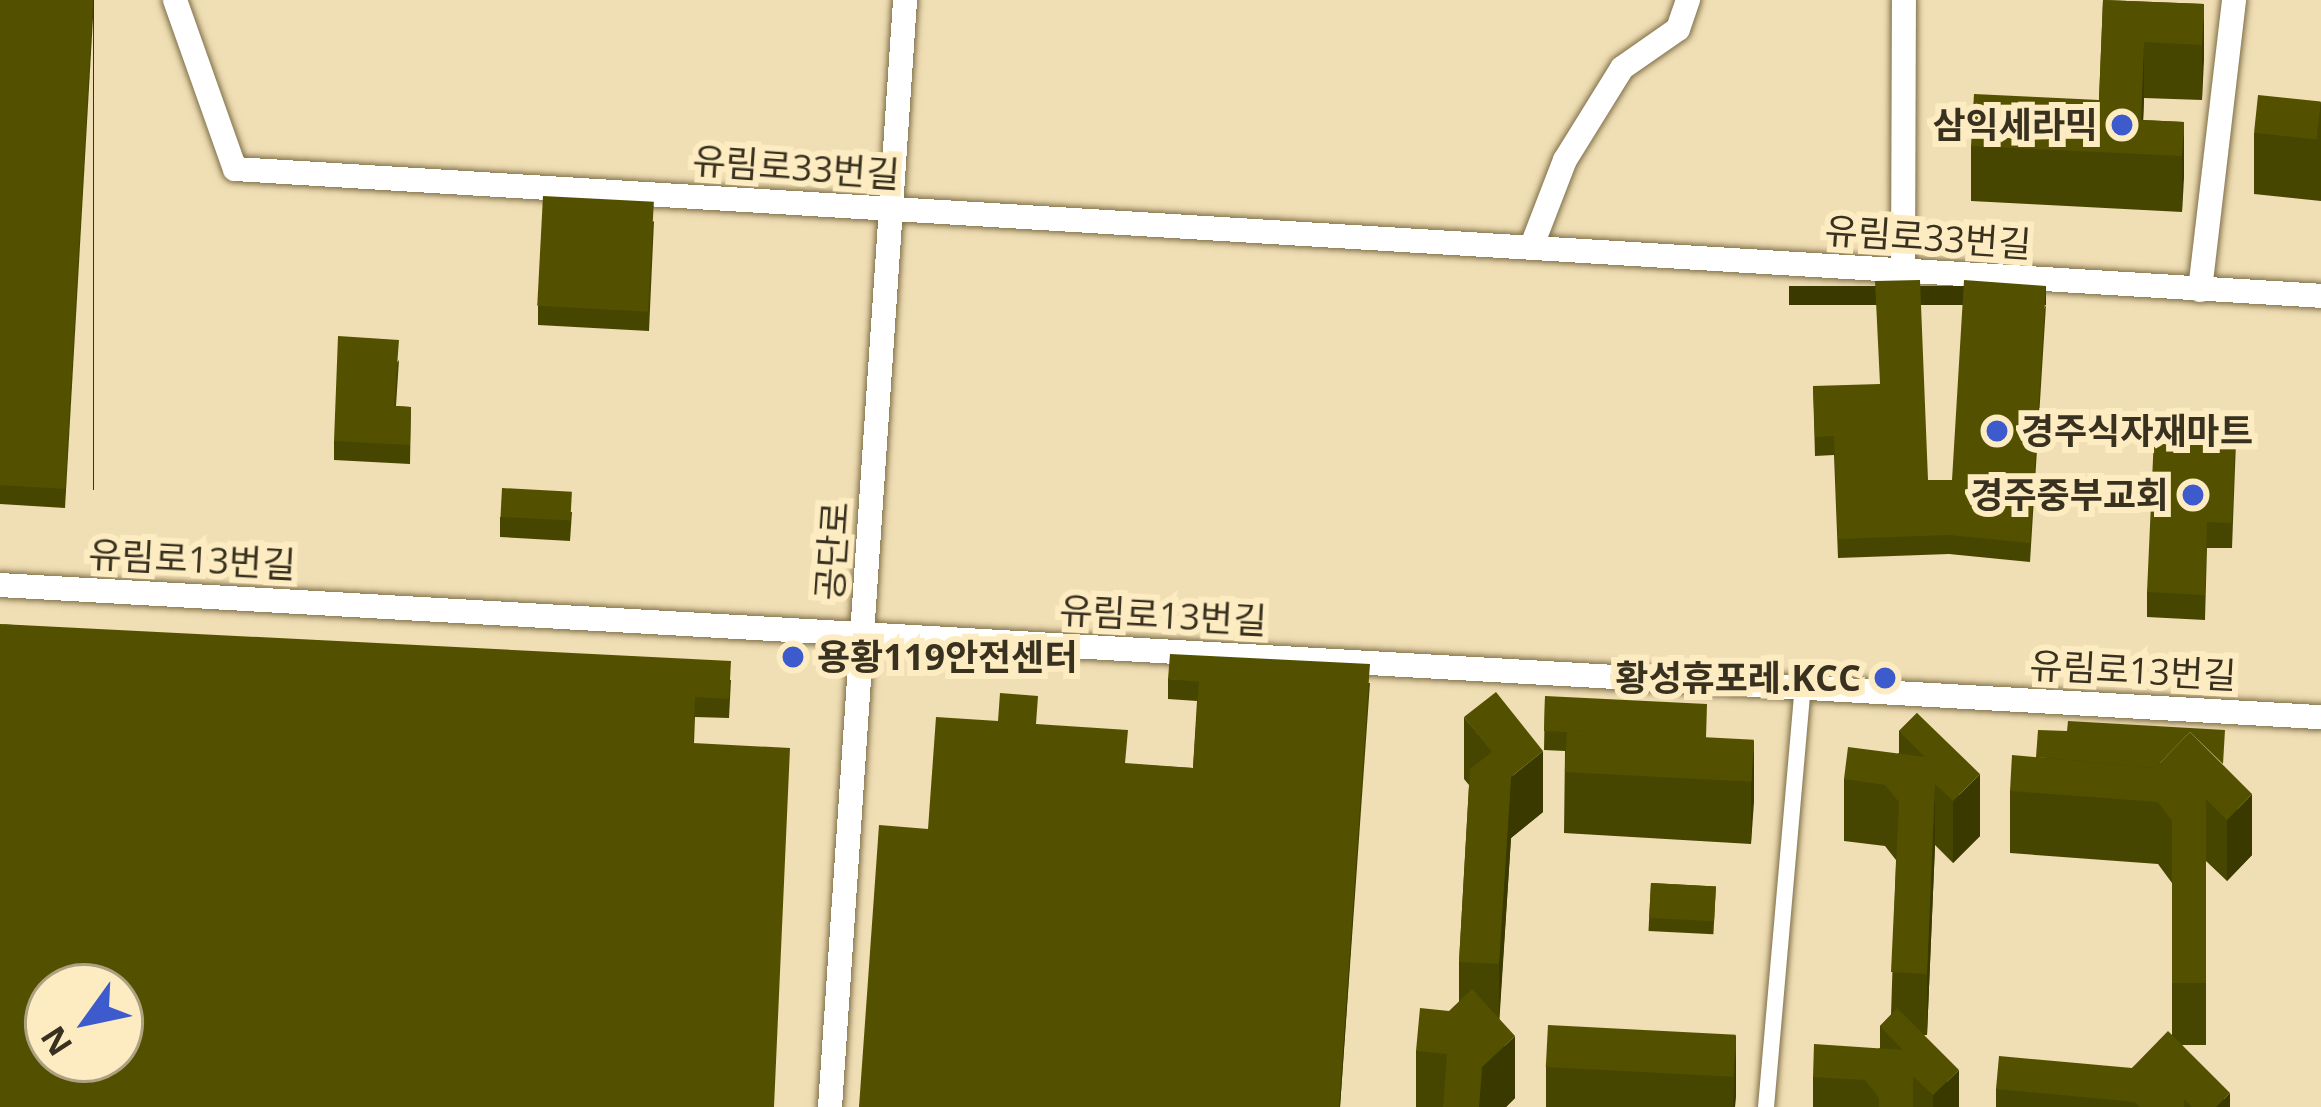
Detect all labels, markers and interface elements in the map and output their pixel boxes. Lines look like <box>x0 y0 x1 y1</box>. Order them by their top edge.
place label: 삼익세라믹 <box>1932 103 2098 147</box>
marker: 삼익세라믹 <box>2109 112 2135 138</box>
street label: 유림로33번길 <box>691 138 901 196</box>
street label: 유림로33번길 <box>1823 208 2033 266</box>
place label: 경주식자재마트 <box>2021 409 2253 453</box>
marker: 경주식자재마트 <box>1984 418 2010 444</box>
place label: 경주중부교회 <box>1970 473 2169 517</box>
marker: 경주중부교회 <box>2180 482 2206 508</box>
street label: 공단로 <box>807 500 857 602</box>
street label: 유림로13번길 <box>88 532 296 586</box>
street label: 유림로13번길 <box>1059 588 1267 642</box>
place label: 용황119안전센터 <box>817 635 1077 679</box>
street label: 유림로13번길 <box>2029 643 2237 697</box>
marker: 용황119안전센터 <box>780 644 806 670</box>
place label: 황성휴포레.KCC <box>1615 656 1861 700</box>
marker: 황성휴포레.KCC <box>1872 665 1898 691</box>
north arrow <box>24 963 144 1083</box>
text: N <box>30 1018 82 1065</box>

